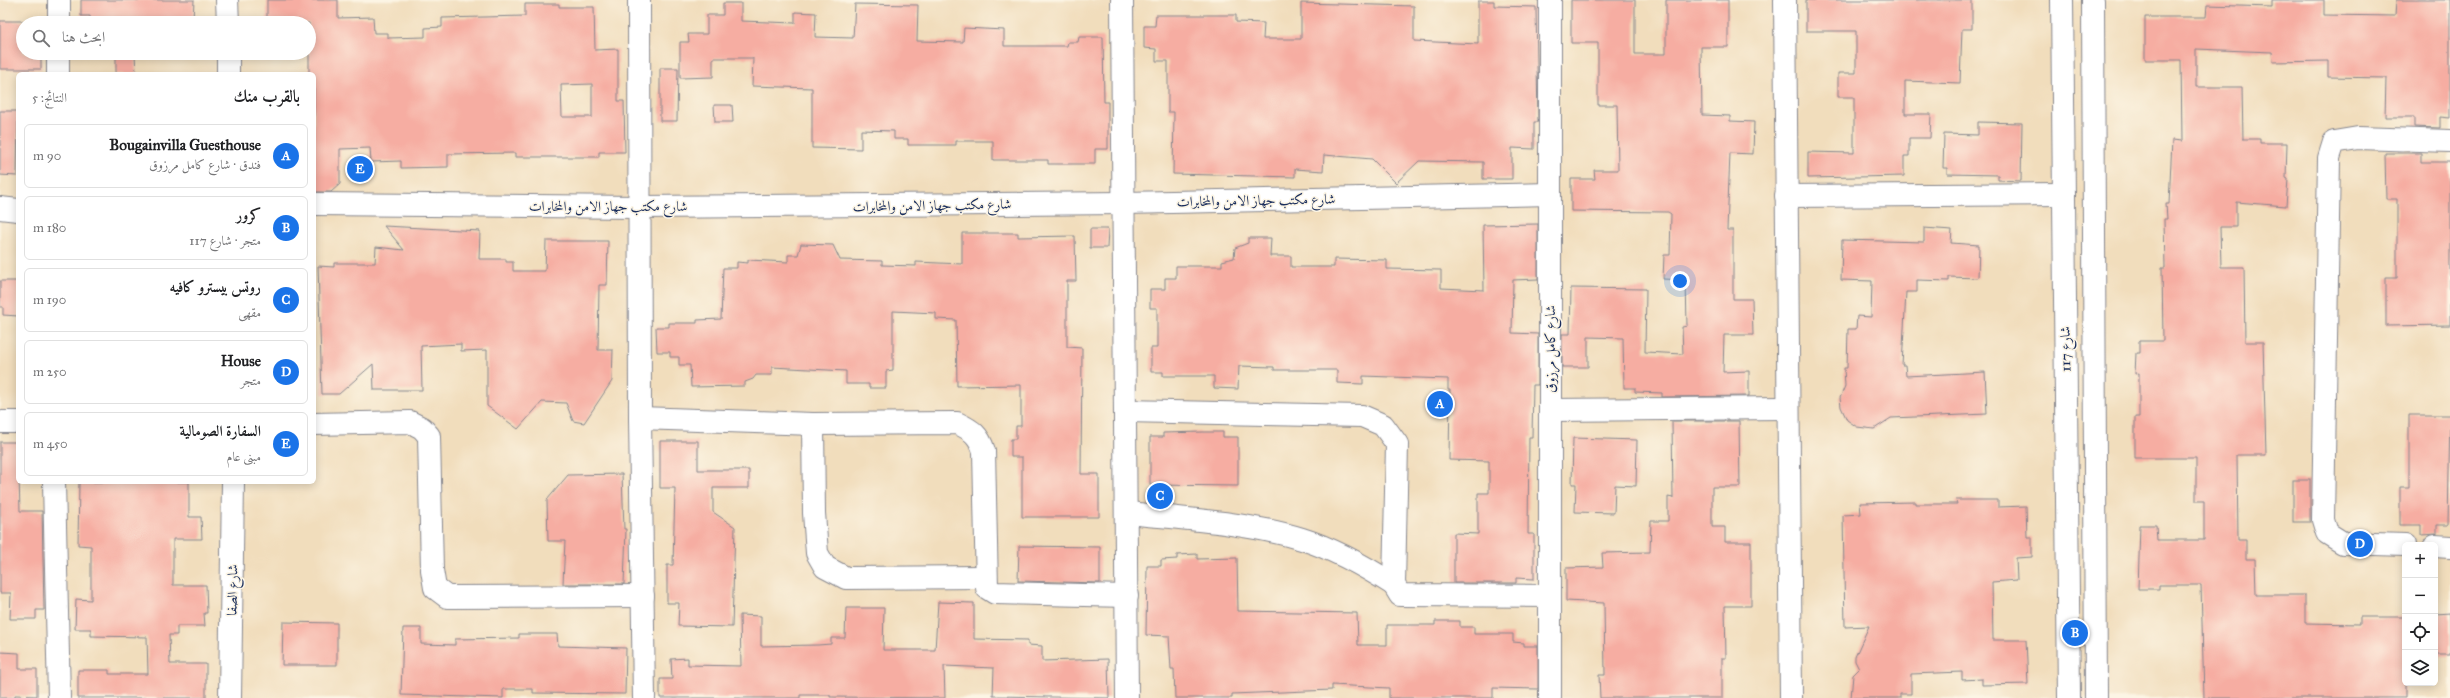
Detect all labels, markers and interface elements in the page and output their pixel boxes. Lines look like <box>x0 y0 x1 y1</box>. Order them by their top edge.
search box <box>16 16 316 60</box>
icon: search <box>30 27 52 49</box>
text: ابحث هنا <box>62 28 105 46</box>
text: بالقرب منك <box>234 86 300 107</box>
text: النتائج: 5 <box>32 90 67 106</box>
text: Bougainvilla Guesthouse <box>109 136 261 154</box>
text: 90 m <box>33 148 61 164</box>
text: A <box>282 148 290 164</box>
pin: E <box>347 154 373 184</box>
text: فندق · شارع كامل مرزوق <box>149 157 261 173</box>
street label: شارع مكتب جهاز الامن والمخابرات <box>1177 191 1336 213</box>
street label: شارع مكتب جهاز الامن والمخابرات <box>853 196 1012 218</box>
street label: شارع مكتب جهاز الامن والمخابرات <box>529 198 687 218</box>
text: كرور <box>236 206 261 224</box>
text: 180 m <box>33 220 66 236</box>
text: B <box>282 220 290 236</box>
text: متجر · شارع 117 <box>189 233 261 249</box>
your location <box>1670 271 1690 291</box>
text: روتس بيسترو كافيه <box>170 278 261 296</box>
text: 190 m <box>33 292 66 308</box>
text: C <box>282 292 290 308</box>
text: مقهى <box>238 305 261 321</box>
street label: شارع كامل مرزوق <box>1542 305 1562 393</box>
street label: شارع 117 <box>2057 326 2077 372</box>
text: House <box>221 352 261 370</box>
text: 250 m <box>33 364 67 380</box>
text: D <box>281 364 291 380</box>
text: متجر <box>240 373 261 389</box>
pin: A <box>1427 389 1453 419</box>
text: السفارة الصومالية <box>180 422 261 440</box>
text: 450 m <box>33 436 68 452</box>
text: E <box>281 436 291 452</box>
text: مبنى عام <box>227 449 261 465</box>
pin: C <box>1147 481 1173 511</box>
pin: D <box>2347 529 2373 559</box>
map controls <box>2402 542 2438 686</box>
button: + <box>2402 542 2438 578</box>
street label: شارع الصفا <box>224 564 244 616</box>
button: − <box>2402 578 2438 614</box>
button: locate <box>2402 614 2438 650</box>
pin: B <box>2062 618 2088 648</box>
button: layers <box>2402 650 2438 686</box>

